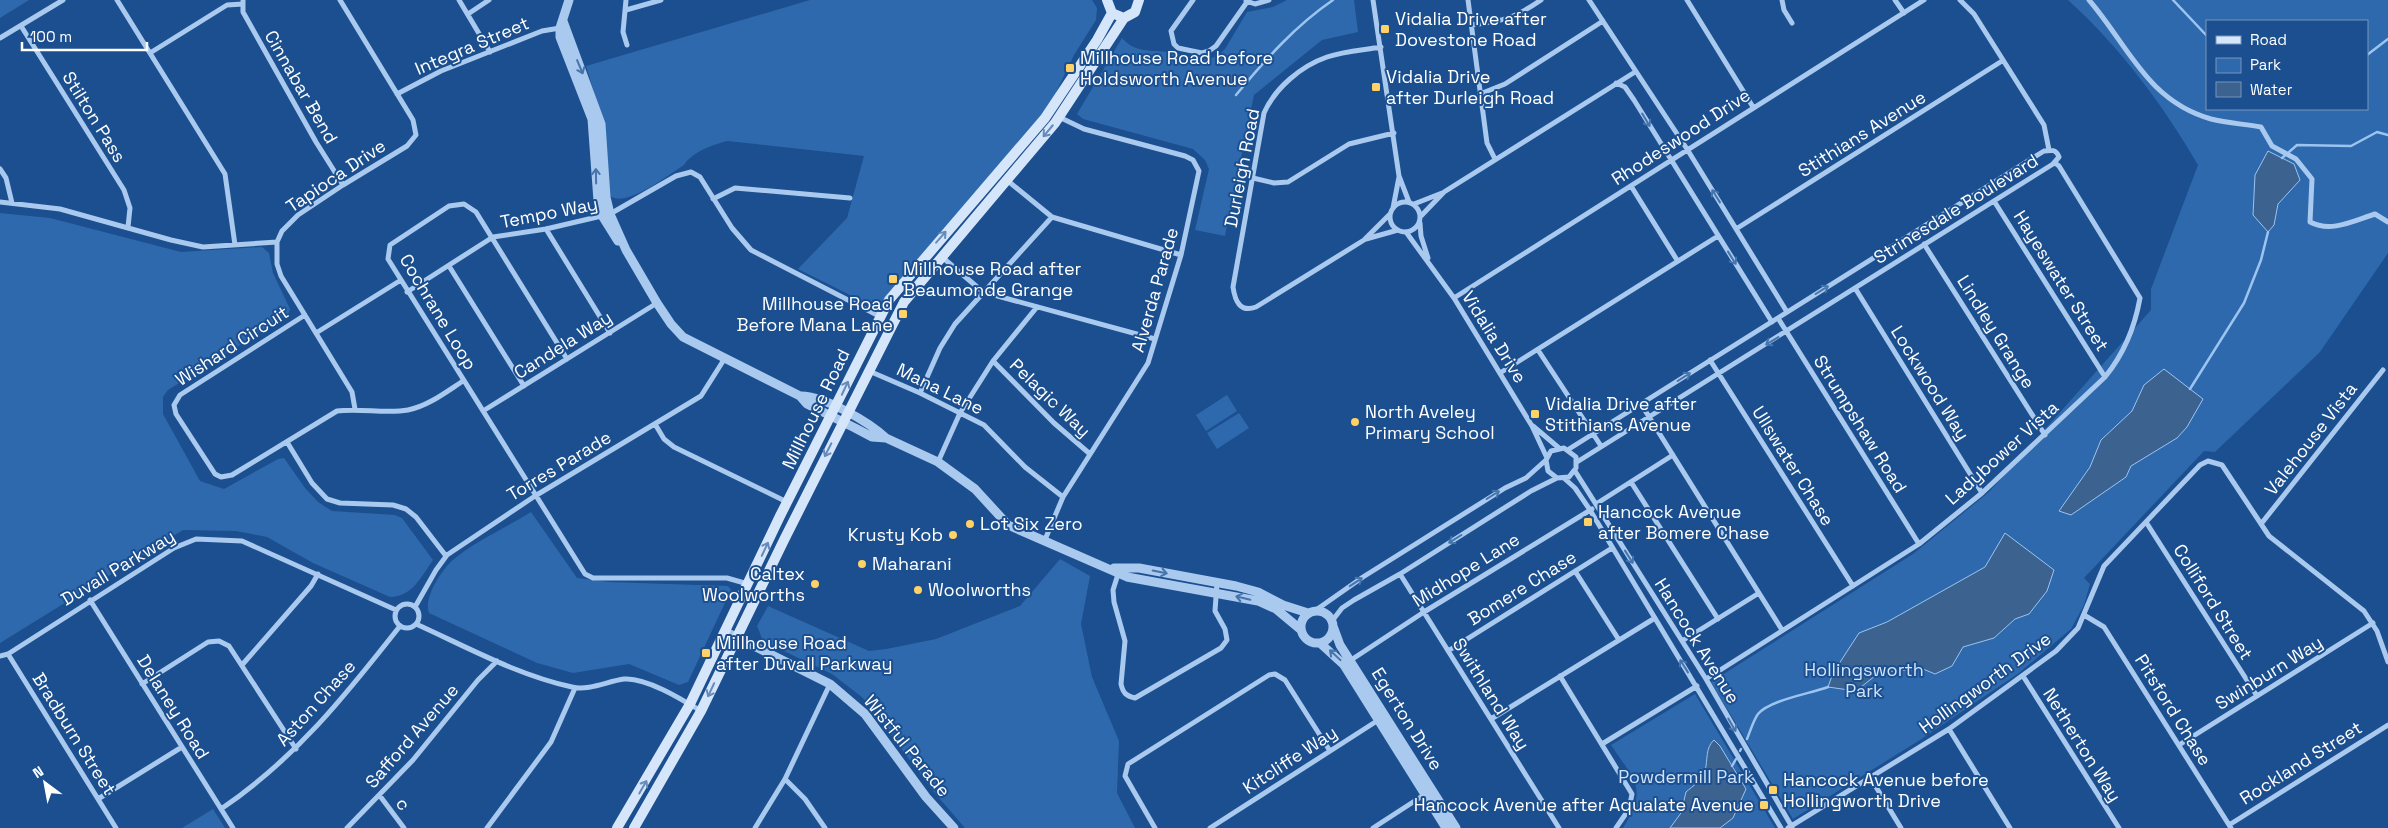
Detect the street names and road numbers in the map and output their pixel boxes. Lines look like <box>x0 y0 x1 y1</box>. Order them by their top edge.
street label: Integra Street <box>411 11 532 80</box>
street label: Cinnabar Bend <box>260 26 343 147</box>
street label: Stilton Pass <box>57 67 131 166</box>
street label: Rhodeswood Drive <box>1607 83 1754 190</box>
street label: Stithians Avenue <box>1794 85 1930 182</box>
street label: Durleigh Road <box>1219 107 1264 229</box>
street label: Tapioca Drive <box>281 134 390 217</box>
street label: Strinesdale Boulevard <box>1869 149 2042 269</box>
street label: Tempo Way <box>498 192 600 233</box>
street label: Hayeswater Street <box>2009 206 2114 356</box>
street label: Alverda Parade <box>1126 225 1183 355</box>
street label: Cochrane Loop <box>395 250 482 374</box>
street label: Lindley Grange <box>1952 271 2040 393</box>
street label: Vidalia Drive <box>1457 286 1532 387</box>
street label: Wishard Circuit <box>171 300 293 391</box>
street label: Candela Way <box>510 305 616 384</box>
street label: Lockwood Way <box>1886 321 1975 444</box>
street label: Millhouse Road <box>777 345 855 473</box>
street label: Strumpshaw Road <box>1809 351 1912 497</box>
street label: Pelagic Way <box>1005 353 1096 442</box>
street label: Mana Lane <box>893 358 987 419</box>
street label: Valehouse Vista <box>2259 378 2362 500</box>
street label: Ladybower Vista <box>1940 396 2063 510</box>
street label: Ullswater Chase <box>1747 401 1840 530</box>
street label: Torres Parade <box>502 425 615 506</box>
street label: Duvall Parkway <box>57 524 179 611</box>
street label: Midhope Lane <box>1408 527 1524 612</box>
street label: Colliford Street <box>2169 540 2258 664</box>
street label: Bomere Chase <box>1463 545 1580 630</box>
street label: Hancock Avenue <box>1650 574 1745 708</box>
street label: Hollingworth Drive <box>1914 627 2055 738</box>
street label: Swinburn Way <box>2211 630 2327 715</box>
street label: Swithland Way <box>1448 633 1535 754</box>
street label: Delaney Road <box>132 650 215 763</box>
street label: Pitsford Chase <box>2130 650 2217 770</box>
street label: Aston Chase <box>271 655 360 751</box>
street label: Egerton Drive <box>1367 663 1448 774</box>
street label: Bradburn Street <box>28 668 121 799</box>
street label: Safford Avenue <box>360 679 463 793</box>
street label: Netherton Way <box>2038 683 2127 806</box>
street label: Wistful Parade <box>859 690 956 801</box>
street label: Rockland Street <box>2235 716 2366 809</box>
street label: Kitcliffe Way <box>1238 720 1341 799</box>
street label: c <box>391 793 416 815</box>

